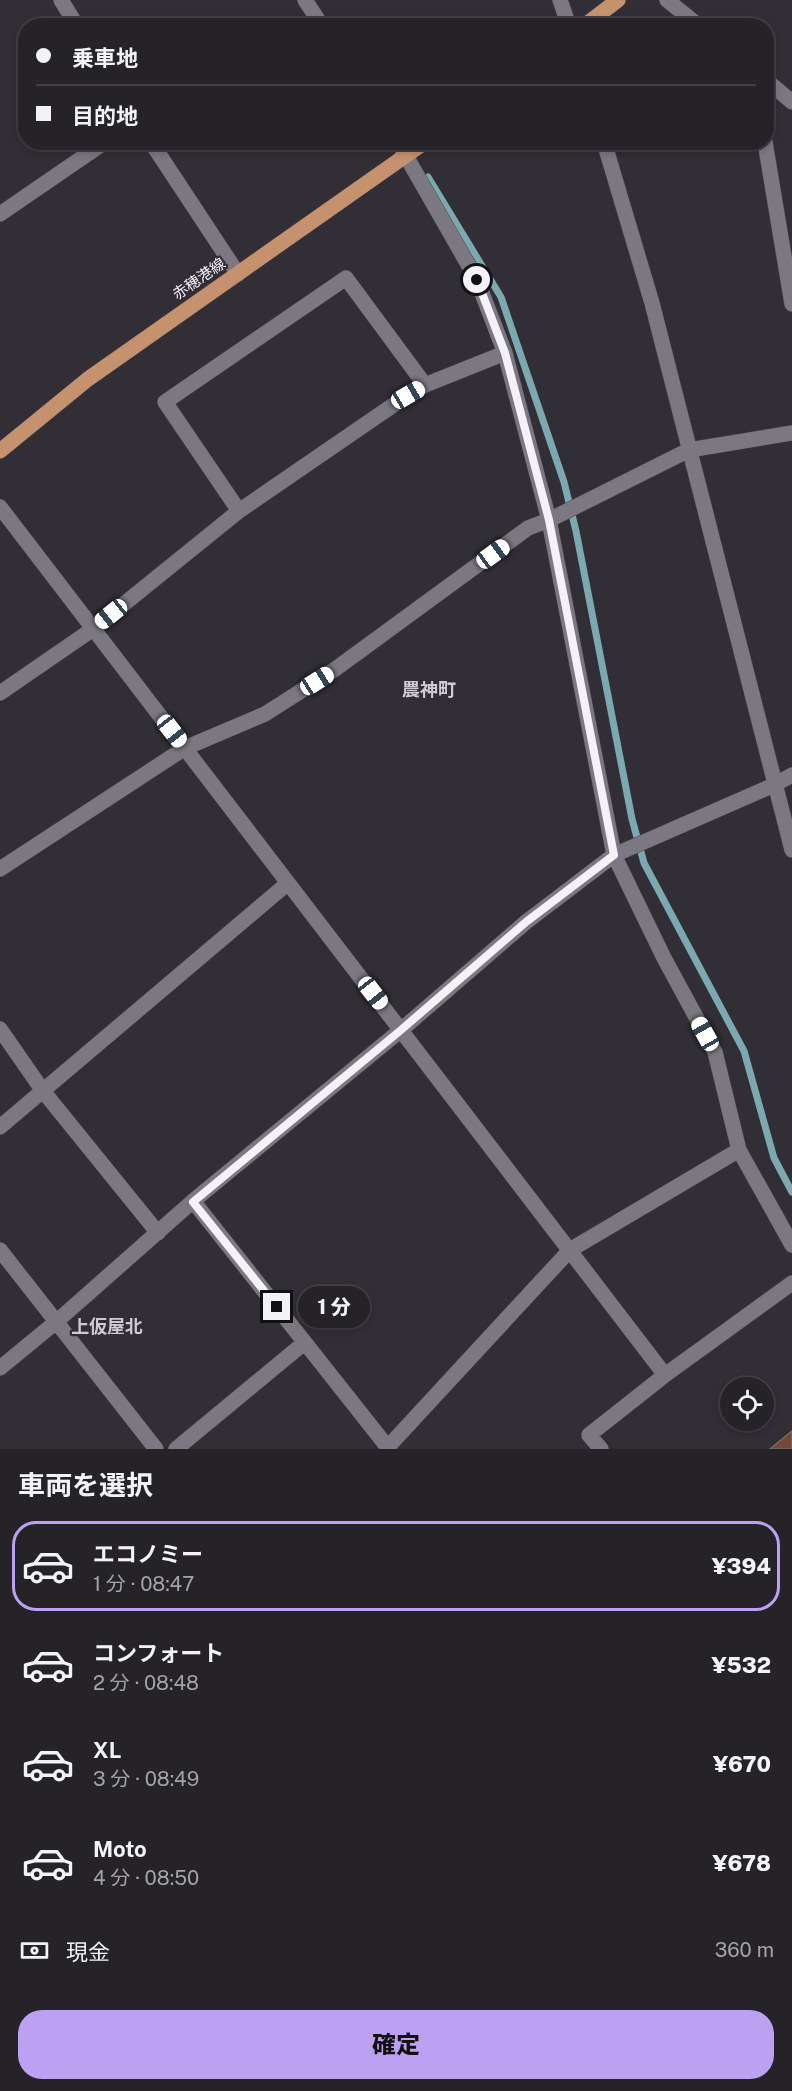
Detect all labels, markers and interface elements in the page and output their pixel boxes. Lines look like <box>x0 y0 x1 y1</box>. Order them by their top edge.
text: 乗車地 <box>72 45 138 71</box>
text: 目的地 <box>72 103 138 129</box>
street label: 赤穂港線 <box>169 254 228 303</box>
route start <box>463 266 490 293</box>
car <box>388 378 428 412</box>
car <box>473 536 513 572</box>
car <box>91 596 131 632</box>
car <box>297 664 337 698</box>
district label: 農神町 <box>402 679 456 700</box>
car <box>154 711 190 751</box>
car <box>355 973 391 1013</box>
car <box>688 1014 722 1054</box>
callout: 1 分 <box>298 1286 370 1328</box>
route end <box>263 1293 290 1320</box>
text: 1 分 <box>317 1295 351 1319</box>
district label: 上仮屋北 <box>71 1316 143 1337</box>
map controls <box>720 1377 774 1431</box>
button: locate <box>720 1377 774 1431</box>
text: 車両を選択 <box>18 1469 153 1501</box>
icon: car <box>21 1539 75 1593</box>
text: エコノミー <box>93 1541 203 1567</box>
text: ¥394 <box>712 1553 771 1579</box>
text: 1 分 · 08:47 <box>93 1572 194 1596</box>
icon: car <box>21 1638 75 1692</box>
text: コンフォート <box>93 1640 224 1666</box>
text: ¥532 <box>712 1652 771 1678</box>
text: 2 分 · 08:48 <box>93 1671 199 1695</box>
icon: car <box>21 1737 75 1791</box>
text: XL <box>93 1737 121 1763</box>
text: ¥670 <box>713 1751 771 1777</box>
text: 3 分 · 08:49 <box>93 1767 199 1791</box>
icon: car <box>21 1836 75 1890</box>
text: Moto <box>93 1836 147 1862</box>
text: ¥678 <box>713 1850 771 1876</box>
text: 4 分 · 08:50 <box>93 1866 199 1890</box>
icon: cash <box>18 1934 51 1967</box>
text: 360 m <box>715 1938 774 1962</box>
text: 現金 <box>66 1939 110 1965</box>
button: 確定 <box>18 2010 774 2079</box>

